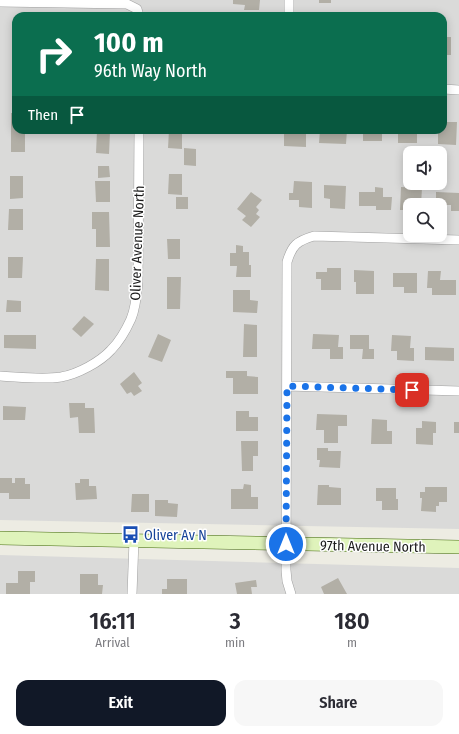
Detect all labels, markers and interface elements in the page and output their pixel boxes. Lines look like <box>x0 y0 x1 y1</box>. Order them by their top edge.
text: 100 m <box>94 26 164 59</box>
icon: right <box>28 28 80 80</box>
text: 96th Way North <box>94 60 207 82</box>
icon: arrive <box>66 104 88 126</box>
text: Then <box>28 106 58 124</box>
map controls <box>403 146 447 242</box>
button: sound <box>403 146 447 190</box>
street label: Oliver Avenue North <box>127 185 148 301</box>
button: search <box>403 198 447 242</box>
pin <box>395 373 429 407</box>
icon: arrive <box>401 379 423 401</box>
position arrow <box>265 523 307 565</box>
bus stop icon: Oliver Av N <box>121 525 141 545</box>
place label: Oliver Av N <box>144 527 207 544</box>
street label: 97th Avenue North <box>320 537 426 556</box>
text: 16:11 <box>89 607 136 635</box>
text: 3 <box>229 607 241 635</box>
text: 180 <box>334 607 370 635</box>
text: Arrival <box>95 635 130 650</box>
text: min <box>225 635 245 650</box>
text: m <box>347 635 357 650</box>
button: Exit <box>16 680 226 726</box>
button: Share <box>234 680 443 726</box>

